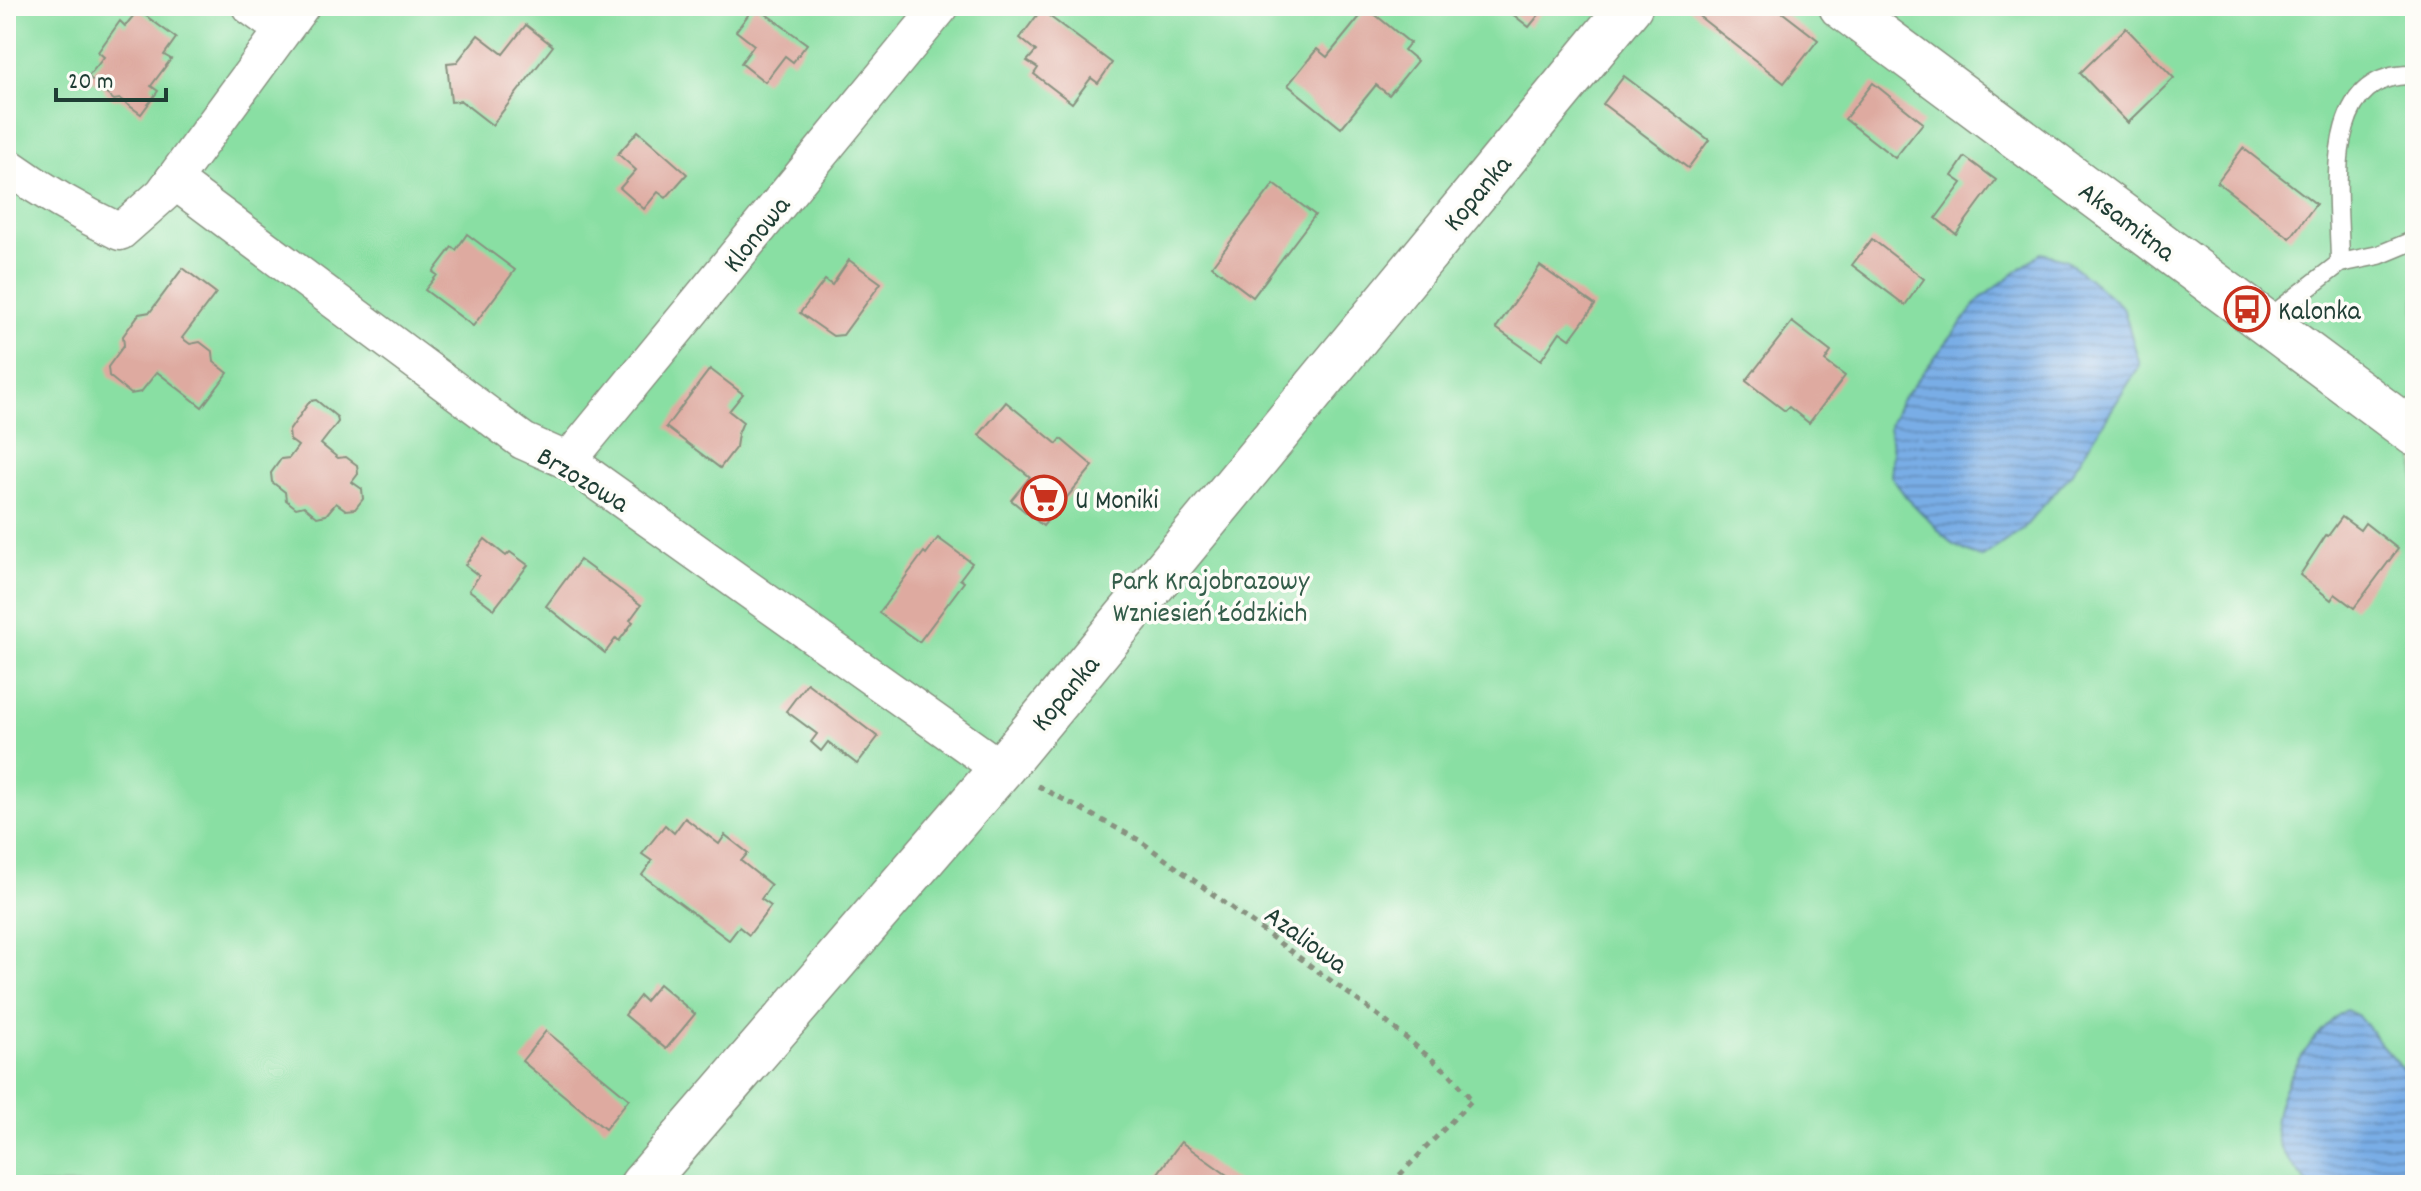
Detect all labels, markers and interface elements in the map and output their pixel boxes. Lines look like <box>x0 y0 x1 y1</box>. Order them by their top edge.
scale bar <box>56 52 166 102</box>
text: 20 m <box>68 66 114 100</box>
street label: Kopanka <box>1436 148 1524 242</box>
street label: Aksamitna <box>2068 174 2183 274</box>
street label: Klonowa <box>715 188 803 283</box>
bus stop icon: Kalonka <box>2223 285 2271 333</box>
place label: Kalonka <box>2278 294 2362 334</box>
street label: Brzozowa <box>528 439 636 526</box>
supermarket icon: U Moniki <box>1020 474 1068 522</box>
place label: U Moniki <box>1075 483 1158 523</box>
park label: Park Krajobrazowy Wzniesień Łódzkich <box>1111 564 1310 636</box>
street label: Kopanka <box>1024 648 1112 742</box>
street label: Azaliowa <box>1254 898 1355 986</box>

